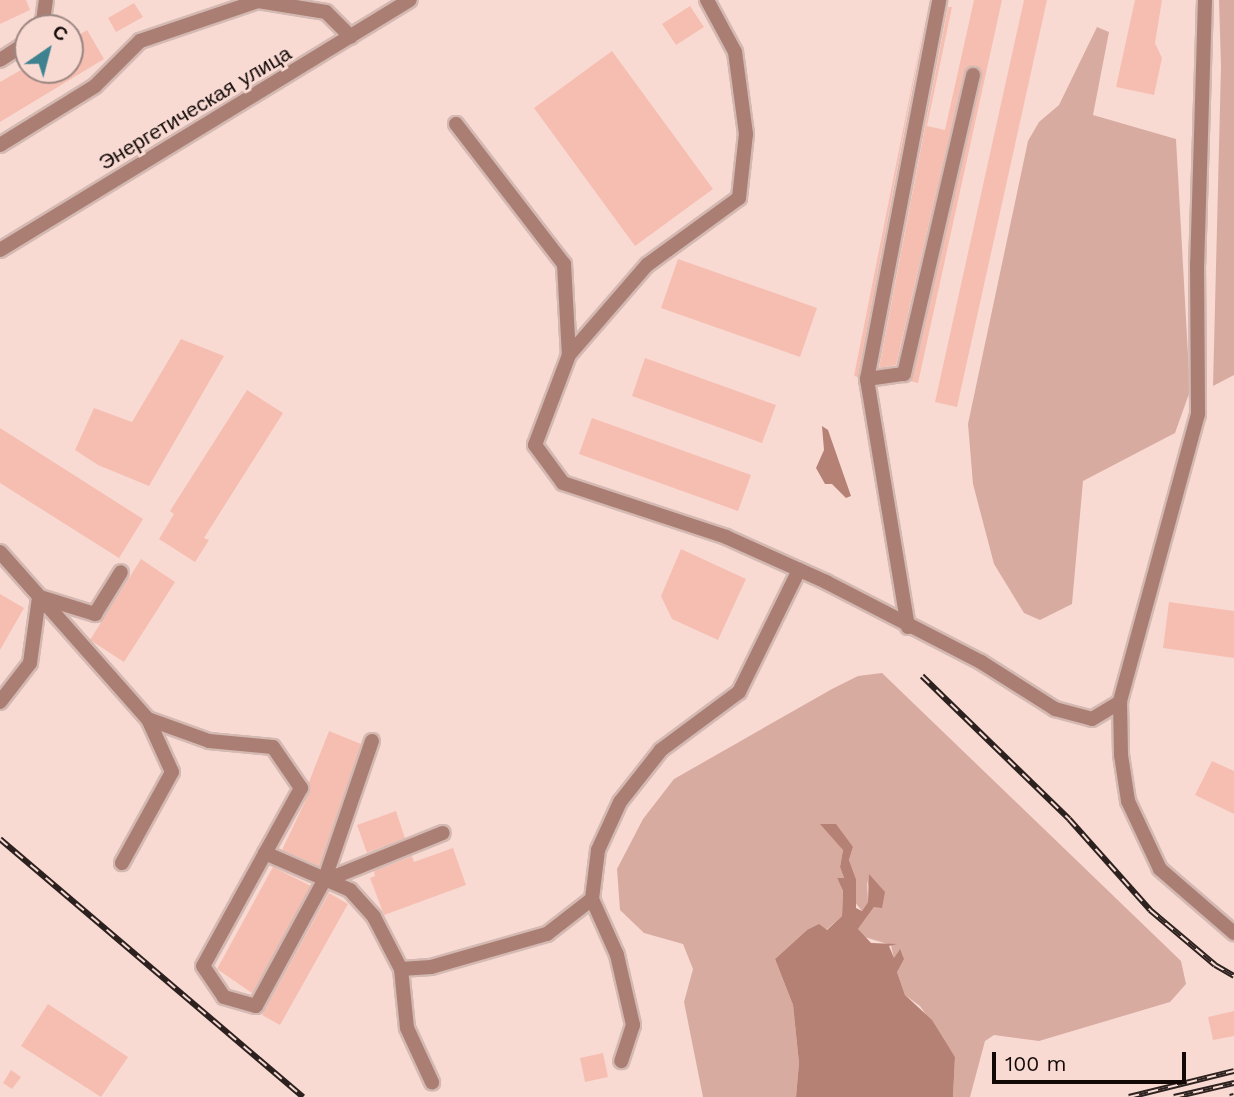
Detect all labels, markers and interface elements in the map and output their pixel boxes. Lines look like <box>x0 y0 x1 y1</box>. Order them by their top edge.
north arrow <box>14 14 84 84</box>
text: С <box>48 20 72 46</box>
street label: Энергетическая улица <box>94 40 296 176</box>
scale bar <box>996 1038 1190 1082</box>
text: 100 m <box>1005 1051 1067 1076</box>

